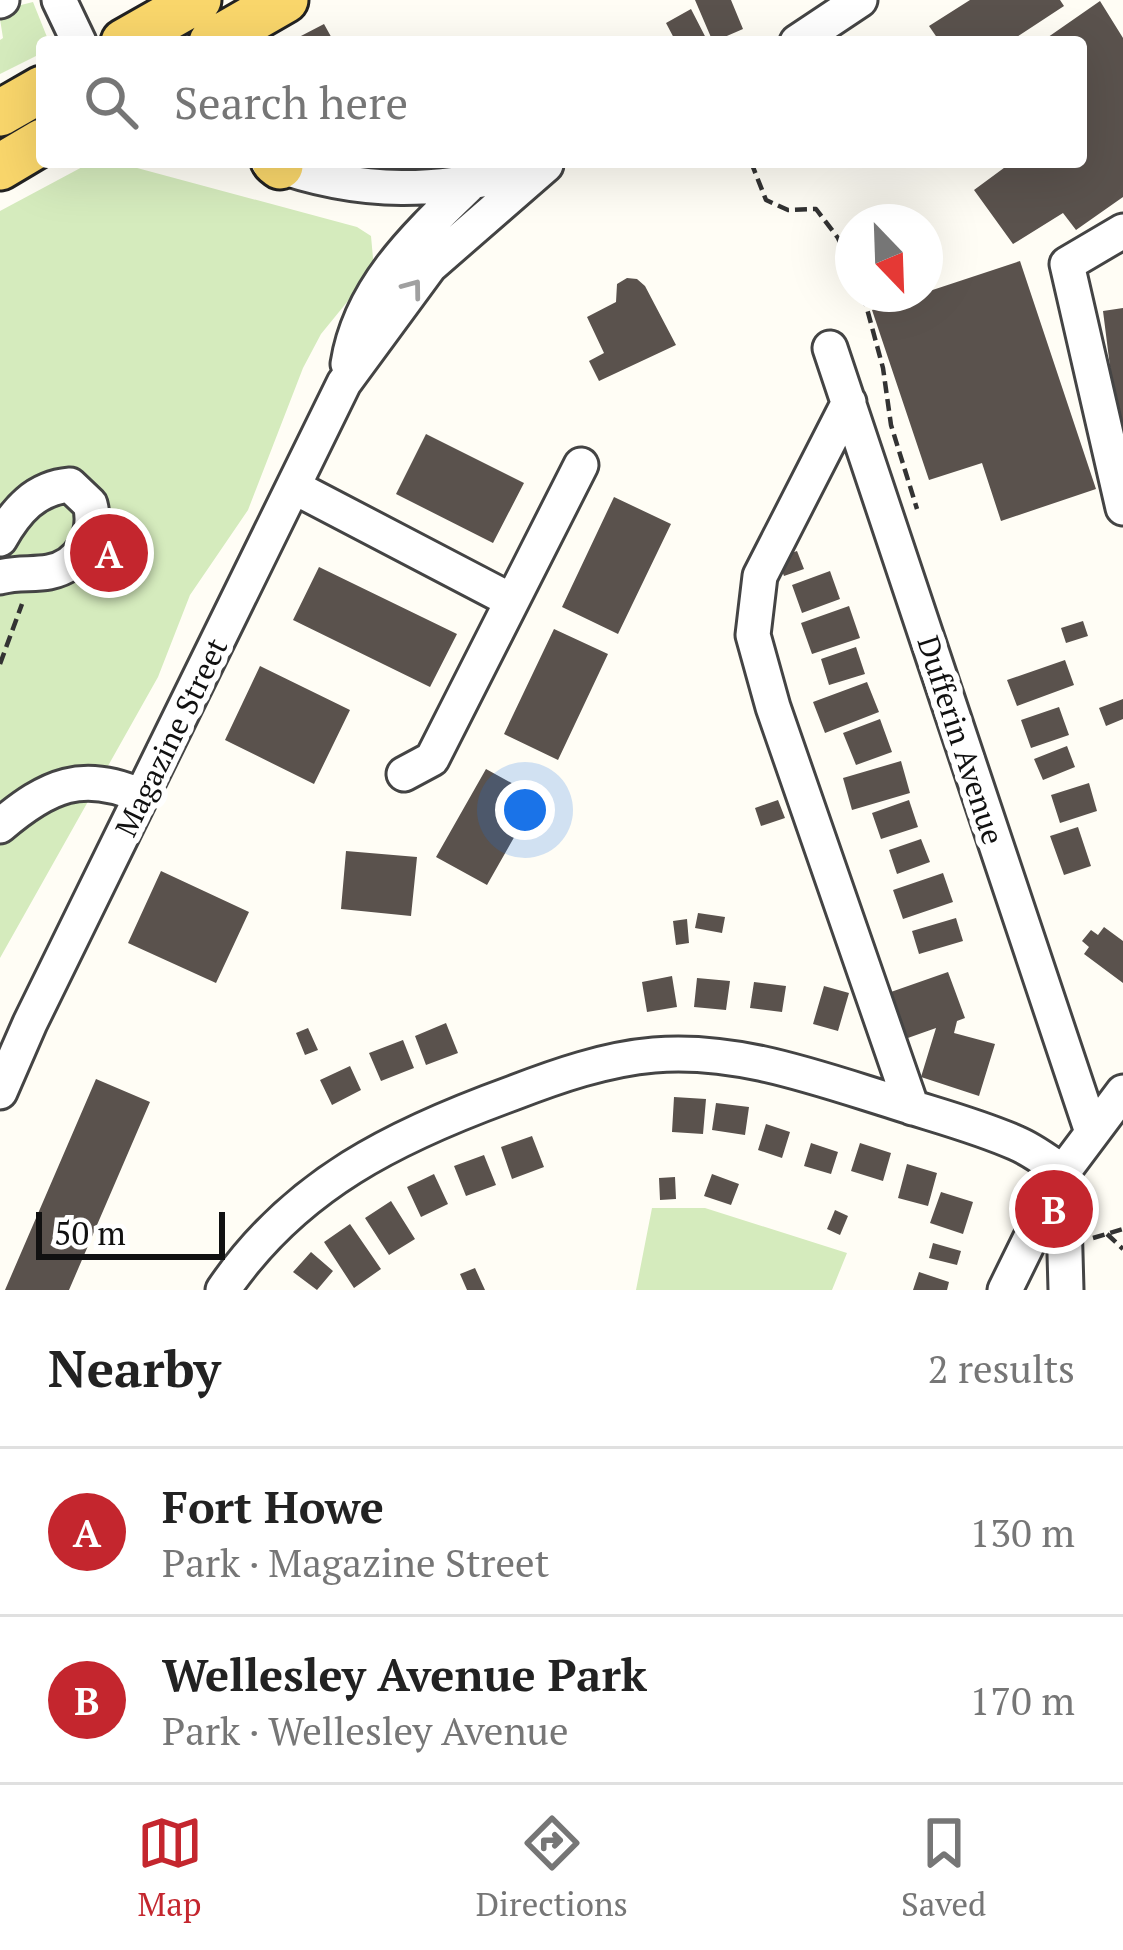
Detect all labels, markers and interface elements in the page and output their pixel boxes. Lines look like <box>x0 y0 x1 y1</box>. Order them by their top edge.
search box <box>36 36 1087 168</box>
icon: search <box>78 69 144 135</box>
text: Search here <box>174 72 408 132</box>
north arrow <box>835 204 943 312</box>
one-way arrow <box>399 280 421 302</box>
pin: A <box>70 508 148 598</box>
street label: Magazine Street <box>106 631 236 843</box>
street label: Dufferin Avenue <box>908 631 1014 849</box>
your location <box>495 780 555 840</box>
pin: B <box>1015 1164 1093 1254</box>
scale bar <box>36 1206 225 1259</box>
text: 50 m <box>54 1211 126 1254</box>
text: Nearby <box>48 1334 221 1402</box>
text: 2 results <box>928 1342 1075 1394</box>
text: Fort Howe <box>162 1476 384 1536</box>
text: A <box>73 1506 101 1558</box>
text: 130 m <box>970 1506 1075 1558</box>
text: Park · Magazine Street <box>162 1536 549 1588</box>
text: Wellesley Avenue Park <box>162 1644 647 1704</box>
text: B <box>74 1674 100 1726</box>
text: 170 m <box>970 1674 1075 1726</box>
text: Park · Wellesley Avenue <box>162 1704 569 1756</box>
tab: Map <box>137 1810 203 1925</box>
tab: Directions <box>476 1810 628 1925</box>
tab: Saved <box>901 1810 986 1925</box>

